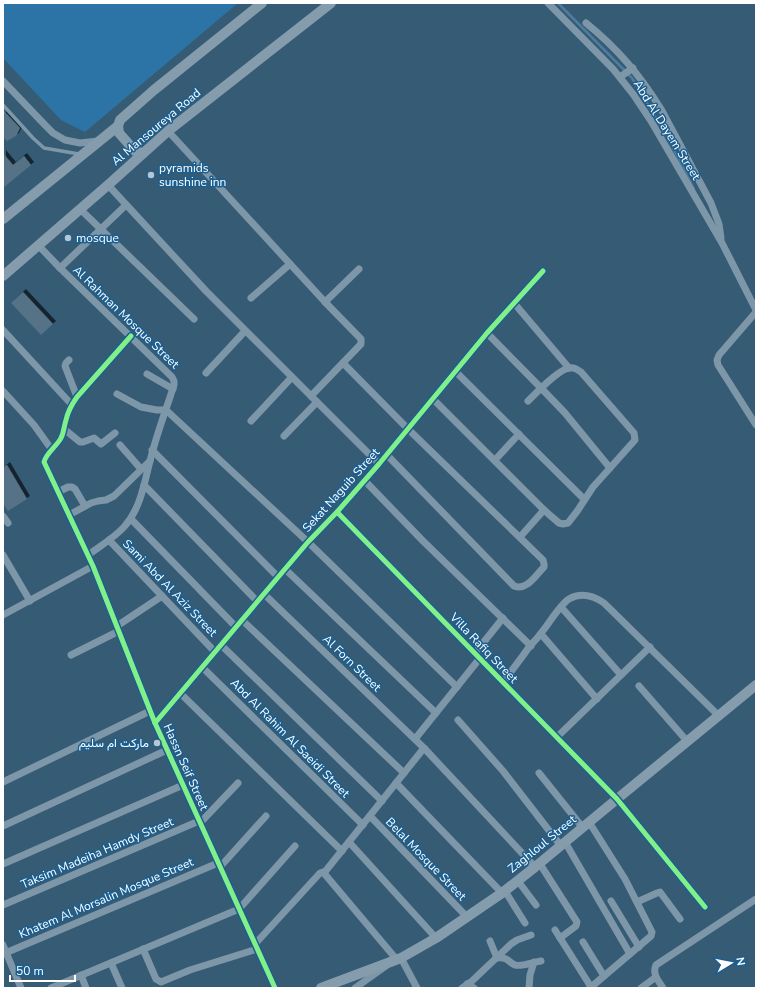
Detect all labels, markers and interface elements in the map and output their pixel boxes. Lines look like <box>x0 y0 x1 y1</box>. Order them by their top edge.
street label: Abd Al Dayem Street <box>630 77 705 184</box>
street label: Al Mansoureya Road <box>108 85 204 169</box>
place label: pyramids sunshine inn <box>159 160 226 190</box>
marker: pyramids sunshine inn <box>146 170 156 180</box>
place label: mosque <box>76 230 119 246</box>
marker: mosque <box>63 233 73 243</box>
street label: Al Rahman Mosque Street <box>69 262 183 373</box>
street label: Sekat Naguib Street <box>299 444 384 535</box>
street label: Sami Abd Al Aziz Street <box>119 536 221 641</box>
street label: Villa Rafiq Street <box>446 609 522 687</box>
street label: Al Forn Street <box>319 631 385 695</box>
street label: Abd Al Rahim Al Saeidi Street <box>227 675 354 802</box>
street label: Hassn Seif Street <box>160 721 213 814</box>
place label: ماركت ام سليم <box>79 735 149 751</box>
marker: ماركت ام سليم <box>152 738 162 748</box>
street label: Zaghloul Street <box>505 811 580 876</box>
street label: Taksim Madeiha Hamdy Street <box>18 813 176 892</box>
street label: Belal Mosque Street <box>382 814 470 905</box>
street label: Khatem Al Morsalin Mosque Street <box>16 854 196 942</box>
north arrow <box>711 943 751 983</box>
text: N <box>732 956 748 967</box>
scale bar <box>10 957 75 983</box>
text: 50 m <box>16 963 44 979</box>

